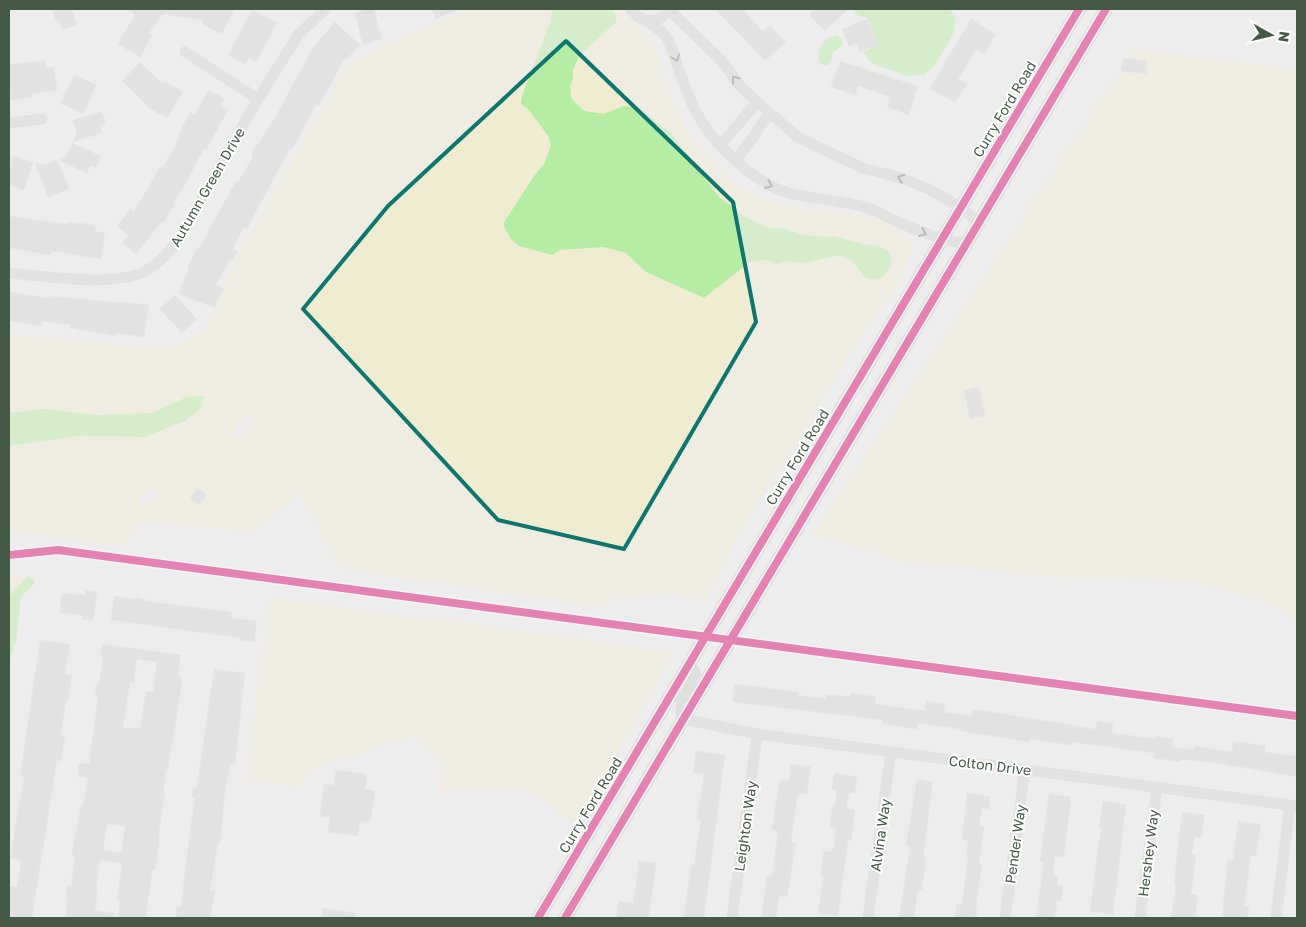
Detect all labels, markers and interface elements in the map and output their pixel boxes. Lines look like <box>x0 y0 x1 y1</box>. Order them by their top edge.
north arrow <box>1246 10 1296 60</box>
text: N <box>1275 30 1294 43</box>
one-way arrow <box>670 53 680 62</box>
street label: Curry Ford Road <box>969 58 1039 160</box>
one-way arrow <box>732 75 741 85</box>
street label: Autumn Green Drive <box>166 125 248 249</box>
one-way arrow <box>897 174 906 184</box>
one-way arrow <box>764 178 773 189</box>
one-way arrow <box>918 226 927 237</box>
street label: Curry Ford Road <box>762 406 832 508</box>
street label: Colton Drive <box>948 752 1032 778</box>
street label: Curry Ford Road <box>555 754 625 856</box>
street label: Leighton Way <box>730 779 760 872</box>
street label: Alvina Way <box>866 797 894 872</box>
street label: Pender Way <box>1001 803 1029 885</box>
street label: Hershey Way <box>1134 808 1162 898</box>

